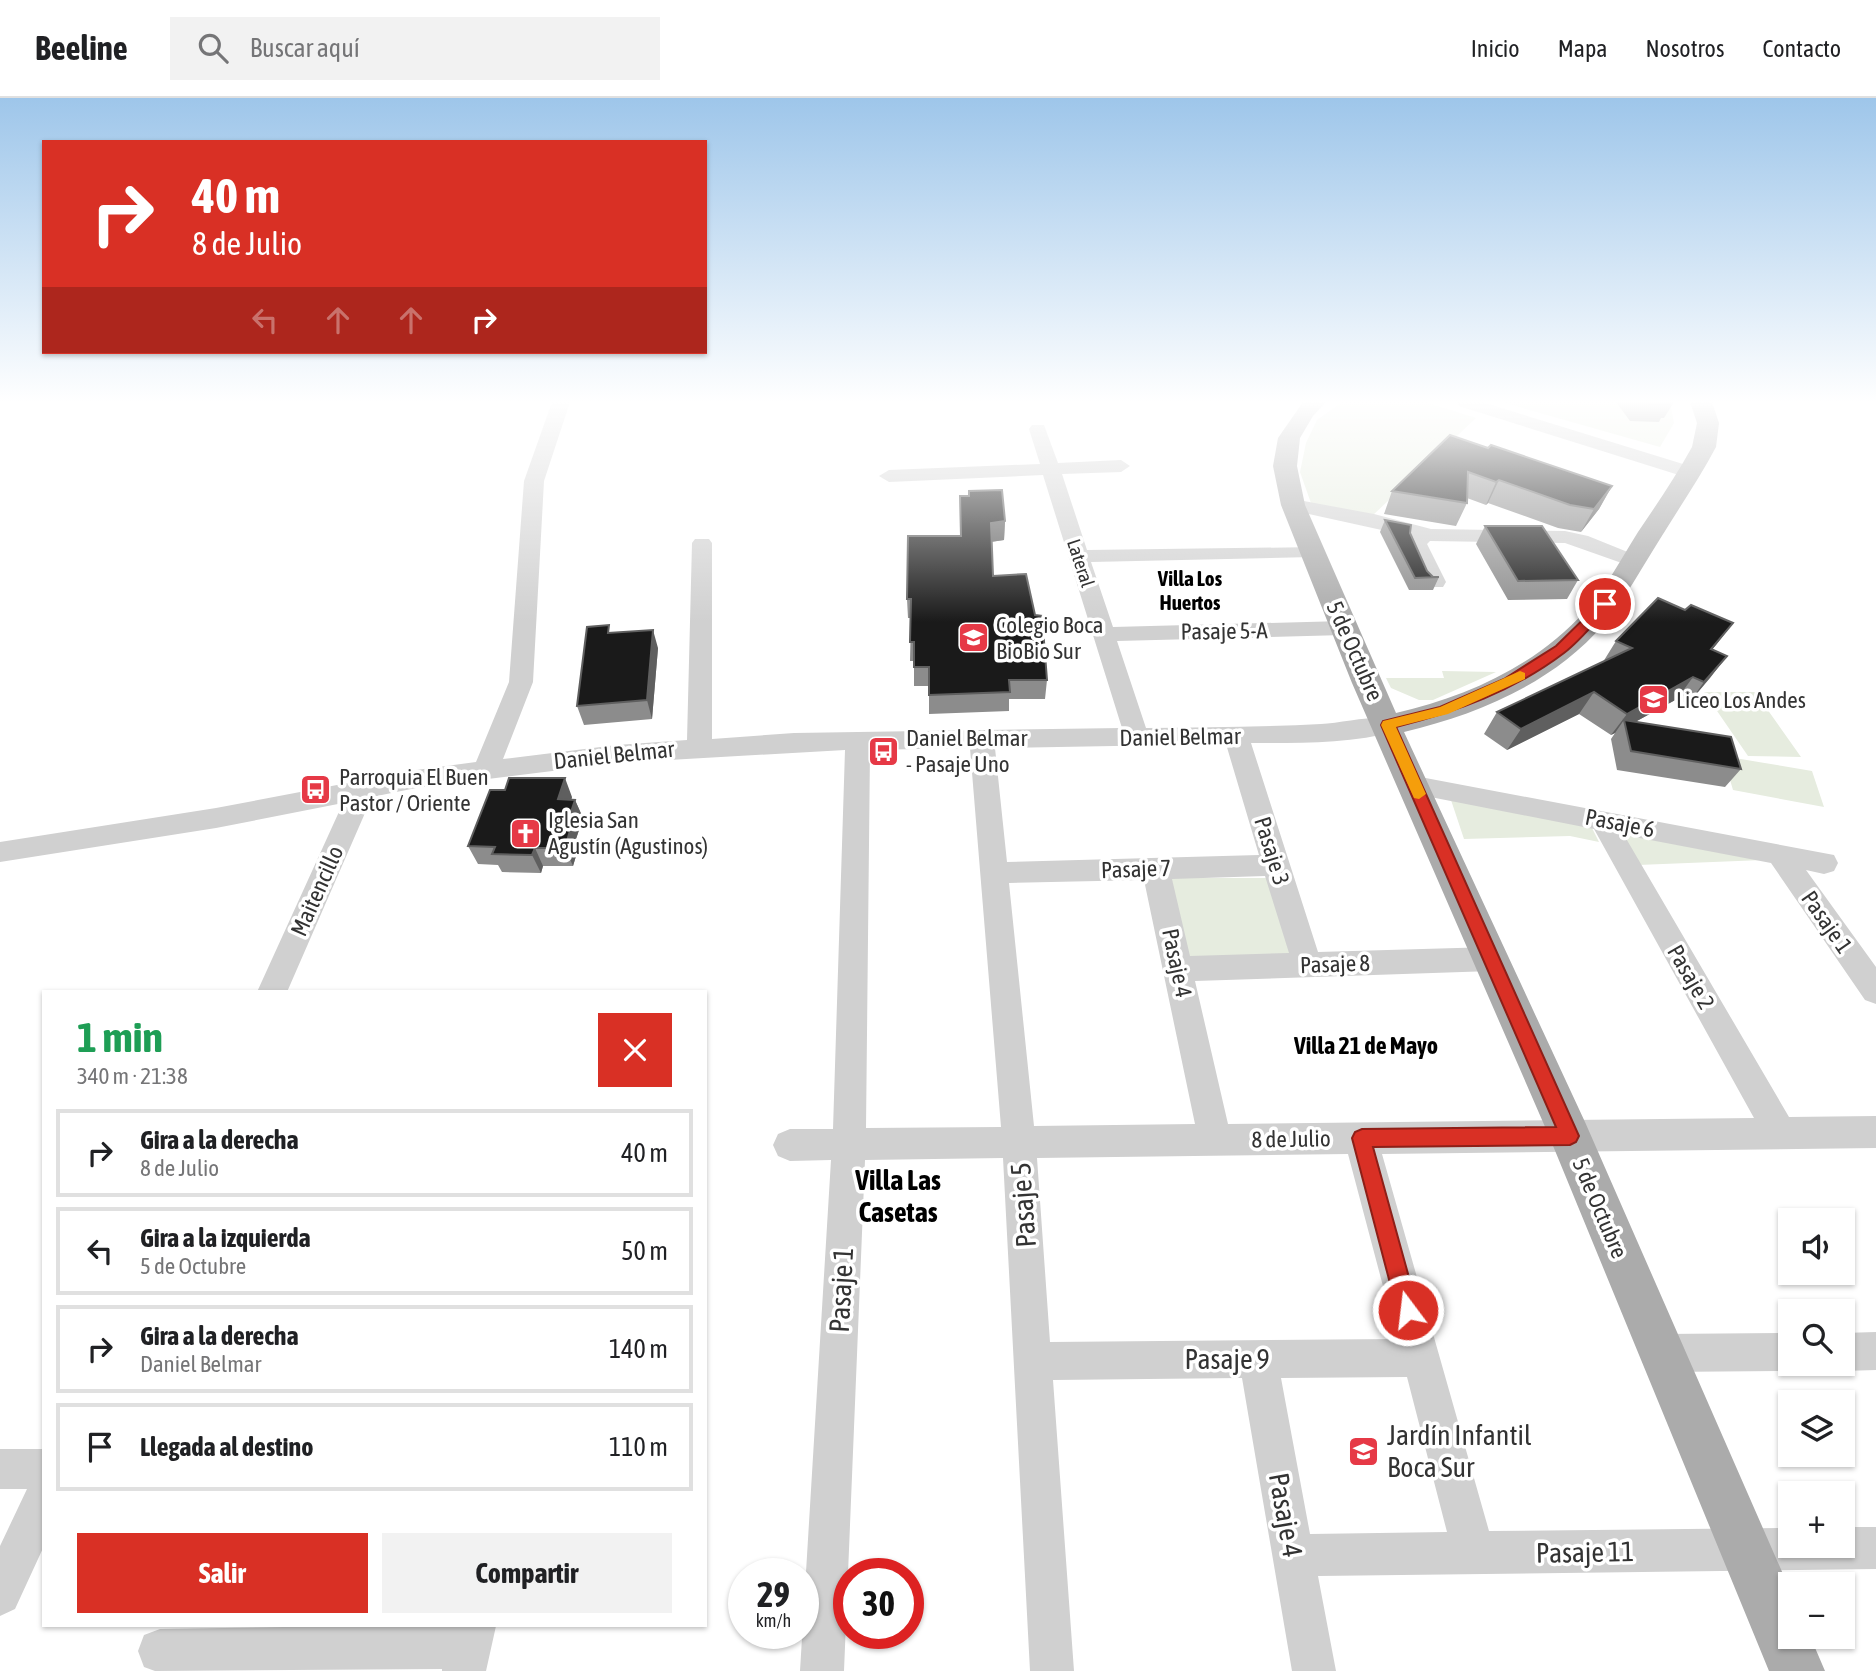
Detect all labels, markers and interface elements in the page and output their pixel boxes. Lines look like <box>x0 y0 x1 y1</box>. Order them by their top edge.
search box <box>170 17 660 80</box>
text: Beeline <box>35 29 128 67</box>
icon: search <box>194 29 232 67</box>
text: Buscar aquí <box>250 33 360 63</box>
text: Inicio <box>1471 35 1520 62</box>
text: Mapa <box>1558 35 1607 62</box>
text: Nosotros <box>1645 35 1724 62</box>
text: Contacto <box>1762 35 1841 62</box>
text: 40 m <box>192 167 280 223</box>
icon: right <box>77 168 168 259</box>
text: 8 de Julio <box>192 225 302 262</box>
icon: left <box>246 301 284 339</box>
icon: ahead <box>319 301 357 339</box>
icon: ahead <box>392 301 430 339</box>
icon: right <box>465 301 503 339</box>
street label: Lateral <box>1063 536 1099 590</box>
district label: Villa Los Huertos <box>1157 566 1223 614</box>
pin <box>1575 574 1635 634</box>
icon: arrive <box>1586 585 1624 623</box>
street label: 5 de Octubre <box>1322 597 1388 705</box>
place label: Colegio Boca BioBio Sur <box>996 612 1104 664</box>
street label: Pasaje 5-A <box>1180 617 1268 645</box>
school or university icon: Colegio Boca BioBio Sur <box>956 621 990 655</box>
school or university icon: Liceo Los Andes <box>1636 683 1670 717</box>
place label: Liceo Los Andes <box>1676 687 1806 713</box>
street label: Daniel Belmar <box>1119 723 1242 751</box>
place label: Daniel Belmar - Pasaje Uno <box>906 725 1028 777</box>
bus stop icon: Daniel Belmar - Pasaje Uno <box>866 734 900 768</box>
street label: Daniel Belmar <box>552 736 677 774</box>
place label: Parroquia El Buen Pastor / Oriente <box>339 764 489 816</box>
bus stop icon: Parroquia El Buen Pastor / Oriente <box>299 773 333 807</box>
street label: Pasaje 6 <box>1583 804 1657 842</box>
place label: Iglesia San Agustín (Agustinos) <box>548 807 708 859</box>
street label: Pasaje 3 <box>1249 814 1295 888</box>
church icon: Iglesia San Agustín (Agustinos) <box>508 816 542 850</box>
street label: Maitencillo <box>286 842 348 940</box>
street label: Pasaje 7 <box>1101 855 1171 883</box>
street label: Pasaje 1 <box>1796 886 1858 958</box>
street label: Pasaje 4 <box>1157 926 1197 1000</box>
street label: Pasaje 2 <box>1662 940 1720 1014</box>
street label: Pasaje 8 <box>1300 950 1370 978</box>
text: 1 min <box>77 1013 163 1061</box>
button: close <box>598 1013 672 1087</box>
district label: Villa 21 de Mayo <box>1293 1032 1438 1059</box>
text: 340 m · 21:38 <box>77 1063 188 1089</box>
text: Gira a la derecha <box>140 1125 299 1155</box>
street label: 8 de Julio <box>1251 1125 1331 1153</box>
icon: right <box>81 1134 119 1172</box>
text: 40 m <box>621 1138 668 1168</box>
street label: 5 de Octubre <box>1567 1154 1633 1262</box>
text: 8 de Julio <box>140 1155 219 1181</box>
street label: Pasaje 5 <box>1004 1161 1042 1249</box>
district label: Villa Las Casetas <box>854 1164 941 1228</box>
map controls <box>1778 1208 1855 1649</box>
button: sound <box>1778 1208 1855 1285</box>
text: Gira a la izquierda <box>140 1223 311 1253</box>
icon: left <box>81 1232 119 1270</box>
text: 50 m <box>621 1236 668 1266</box>
street label: Pasaje 1 <box>823 1247 859 1333</box>
text: 5 de Octubre <box>140 1253 246 1279</box>
position arrow <box>1371 1273 1445 1347</box>
button: search <box>1778 1299 1855 1376</box>
text: Gira a la derecha <box>140 1321 299 1351</box>
icon: right <box>81 1330 119 1368</box>
text: 140 m <box>609 1334 668 1364</box>
street label: Pasaje 9 <box>1184 1343 1270 1375</box>
text: Daniel Belmar <box>140 1351 261 1377</box>
button: layers <box>1778 1390 1855 1467</box>
place label: Jardín Infantil Boca Sur <box>1387 1419 1532 1483</box>
icon: arrive <box>81 1428 119 1466</box>
text: Llegada al destino <box>140 1432 313 1462</box>
text: 110 m <box>609 1432 668 1462</box>
school or university icon: Jardín Infantil Boca Sur <box>1347 1434 1381 1468</box>
street label: Pasaje 4 <box>1263 1470 1309 1560</box>
button: + <box>1778 1481 1855 1558</box>
button: Salir <box>77 1533 368 1613</box>
button: Compartir <box>382 1533 672 1613</box>
street label: Pasaje 11 <box>1536 1535 1634 1569</box>
speed limit sign: 30 <box>833 1558 924 1649</box>
button: − <box>1778 1572 1855 1649</box>
text: 29 <box>757 1574 790 1614</box>
text: km/h <box>756 1610 791 1631</box>

